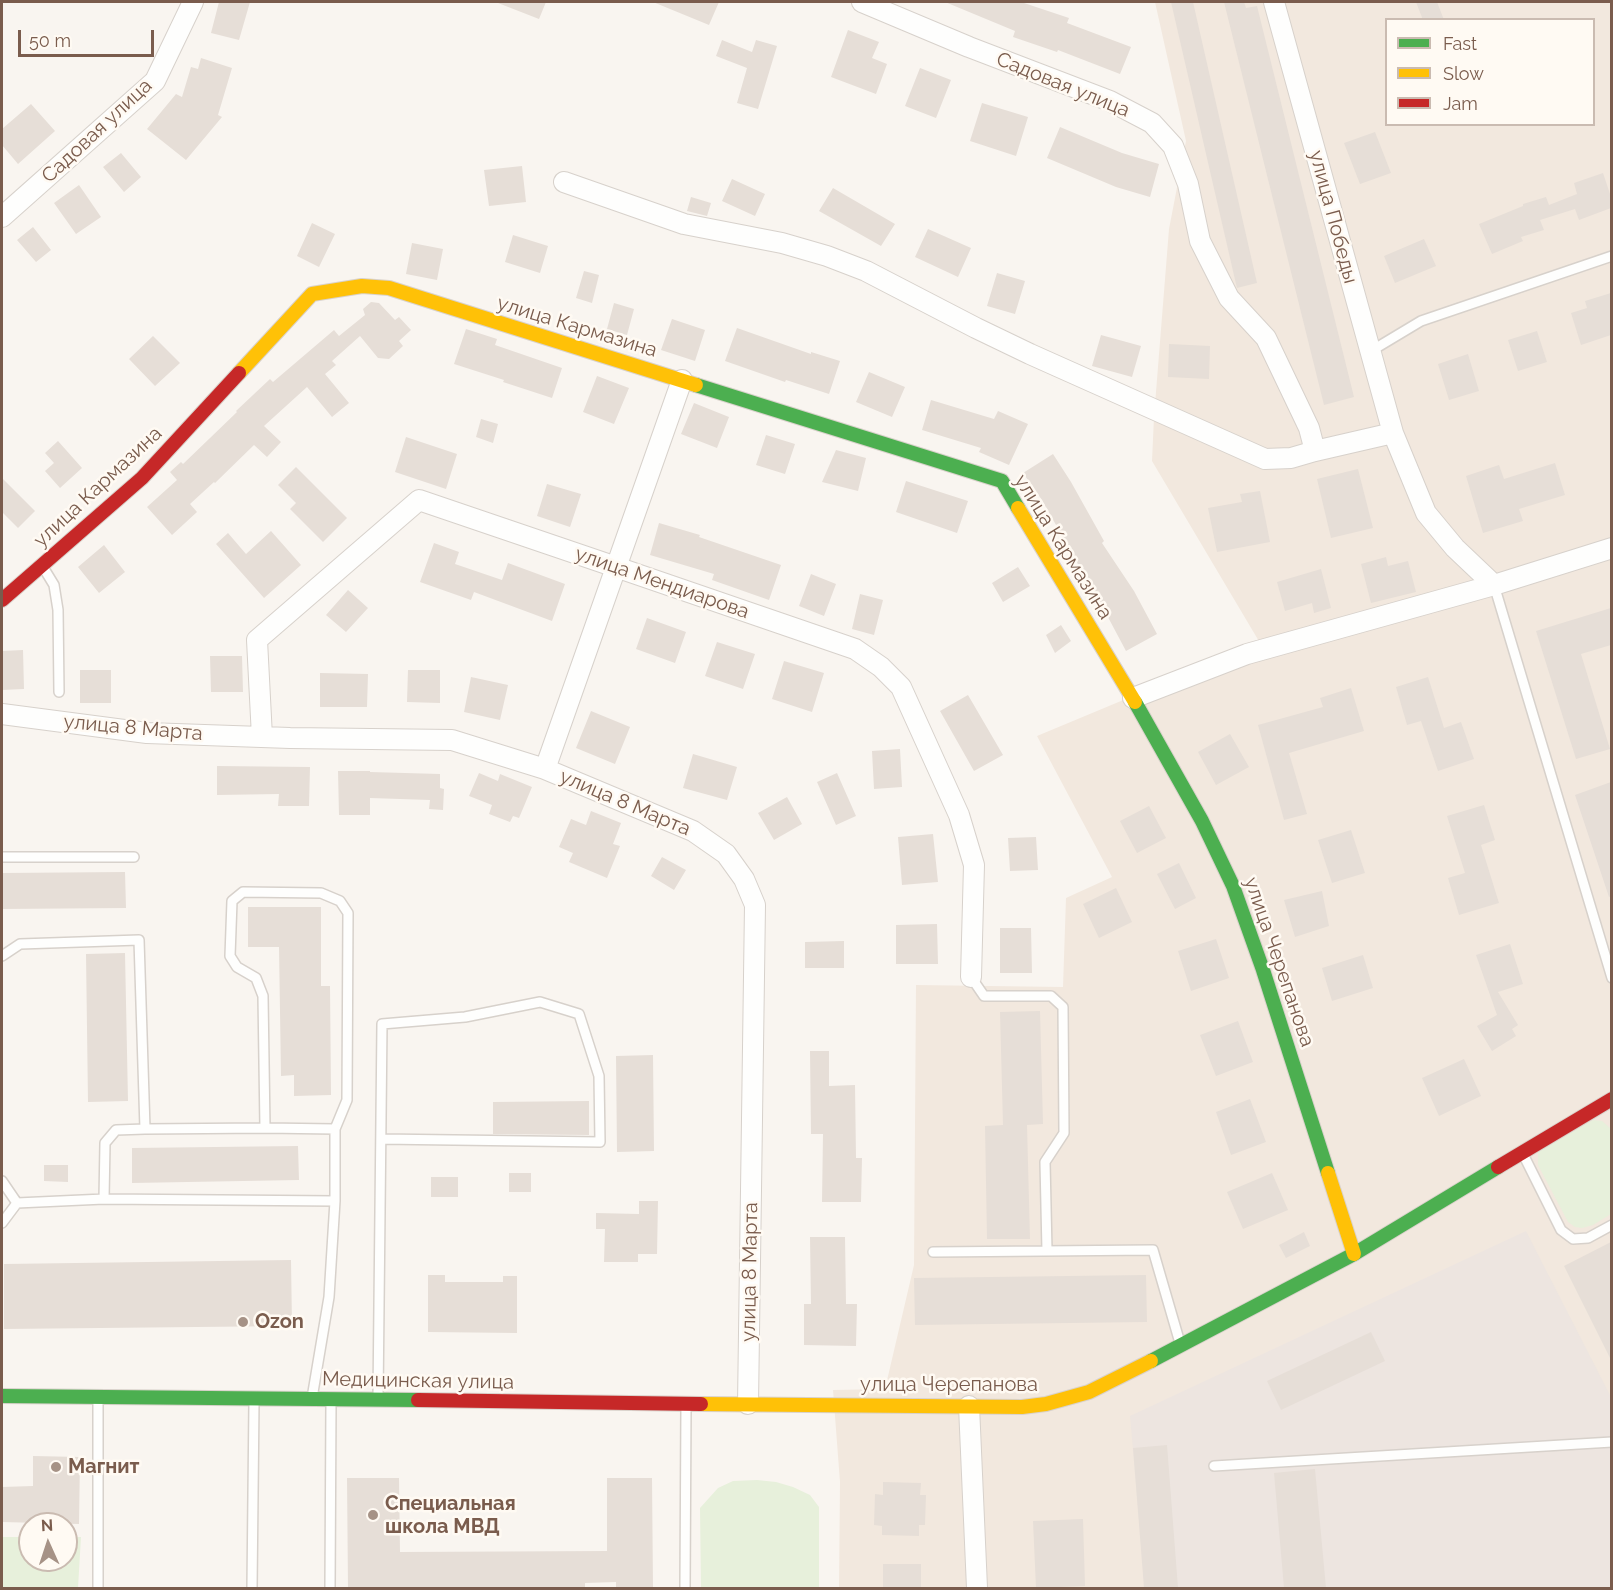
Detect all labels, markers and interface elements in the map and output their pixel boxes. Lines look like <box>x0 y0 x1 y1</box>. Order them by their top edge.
scale bar <box>21 18 158 56</box>
legend <box>1385 18 1595 126</box>
text: 50 m <box>29 30 71 51</box>
text: Fast <box>1443 33 1477 54</box>
street label: Садовая улица <box>993 47 1133 123</box>
text: Slow <box>1443 63 1484 84</box>
street label: Садовая улица <box>37 74 157 188</box>
text: Jam <box>1443 93 1478 114</box>
street label: улица Победы <box>1304 148 1362 286</box>
street label: улица Кармазина <box>494 291 660 363</box>
street label: улица Кармазина <box>29 422 167 552</box>
street label: улица Кармазина <box>1009 470 1117 624</box>
street label: улица Мендиарова <box>572 542 752 624</box>
street label: улица 8 Марта <box>62 710 204 746</box>
street label: улица 8 Марта <box>556 765 694 841</box>
street label: улица Черепанова <box>1239 874 1319 1050</box>
street label: улица 8 Марта <box>737 1202 763 1342</box>
place label: Ozon <box>255 1310 304 1334</box>
marker: Ozon <box>236 1315 250 1329</box>
street label: Медицинская улица <box>322 1367 514 1395</box>
street label: улица Черепанова <box>860 1373 1038 1397</box>
place label: Магнит <box>68 1455 139 1479</box>
marker: Магнит <box>49 1460 63 1474</box>
place label: Специальная школа МВД <box>385 1492 516 1539</box>
marker: Специальная школа МВД <box>366 1508 380 1522</box>
north arrow <box>18 1512 78 1572</box>
text: N <box>41 1516 54 1535</box>

